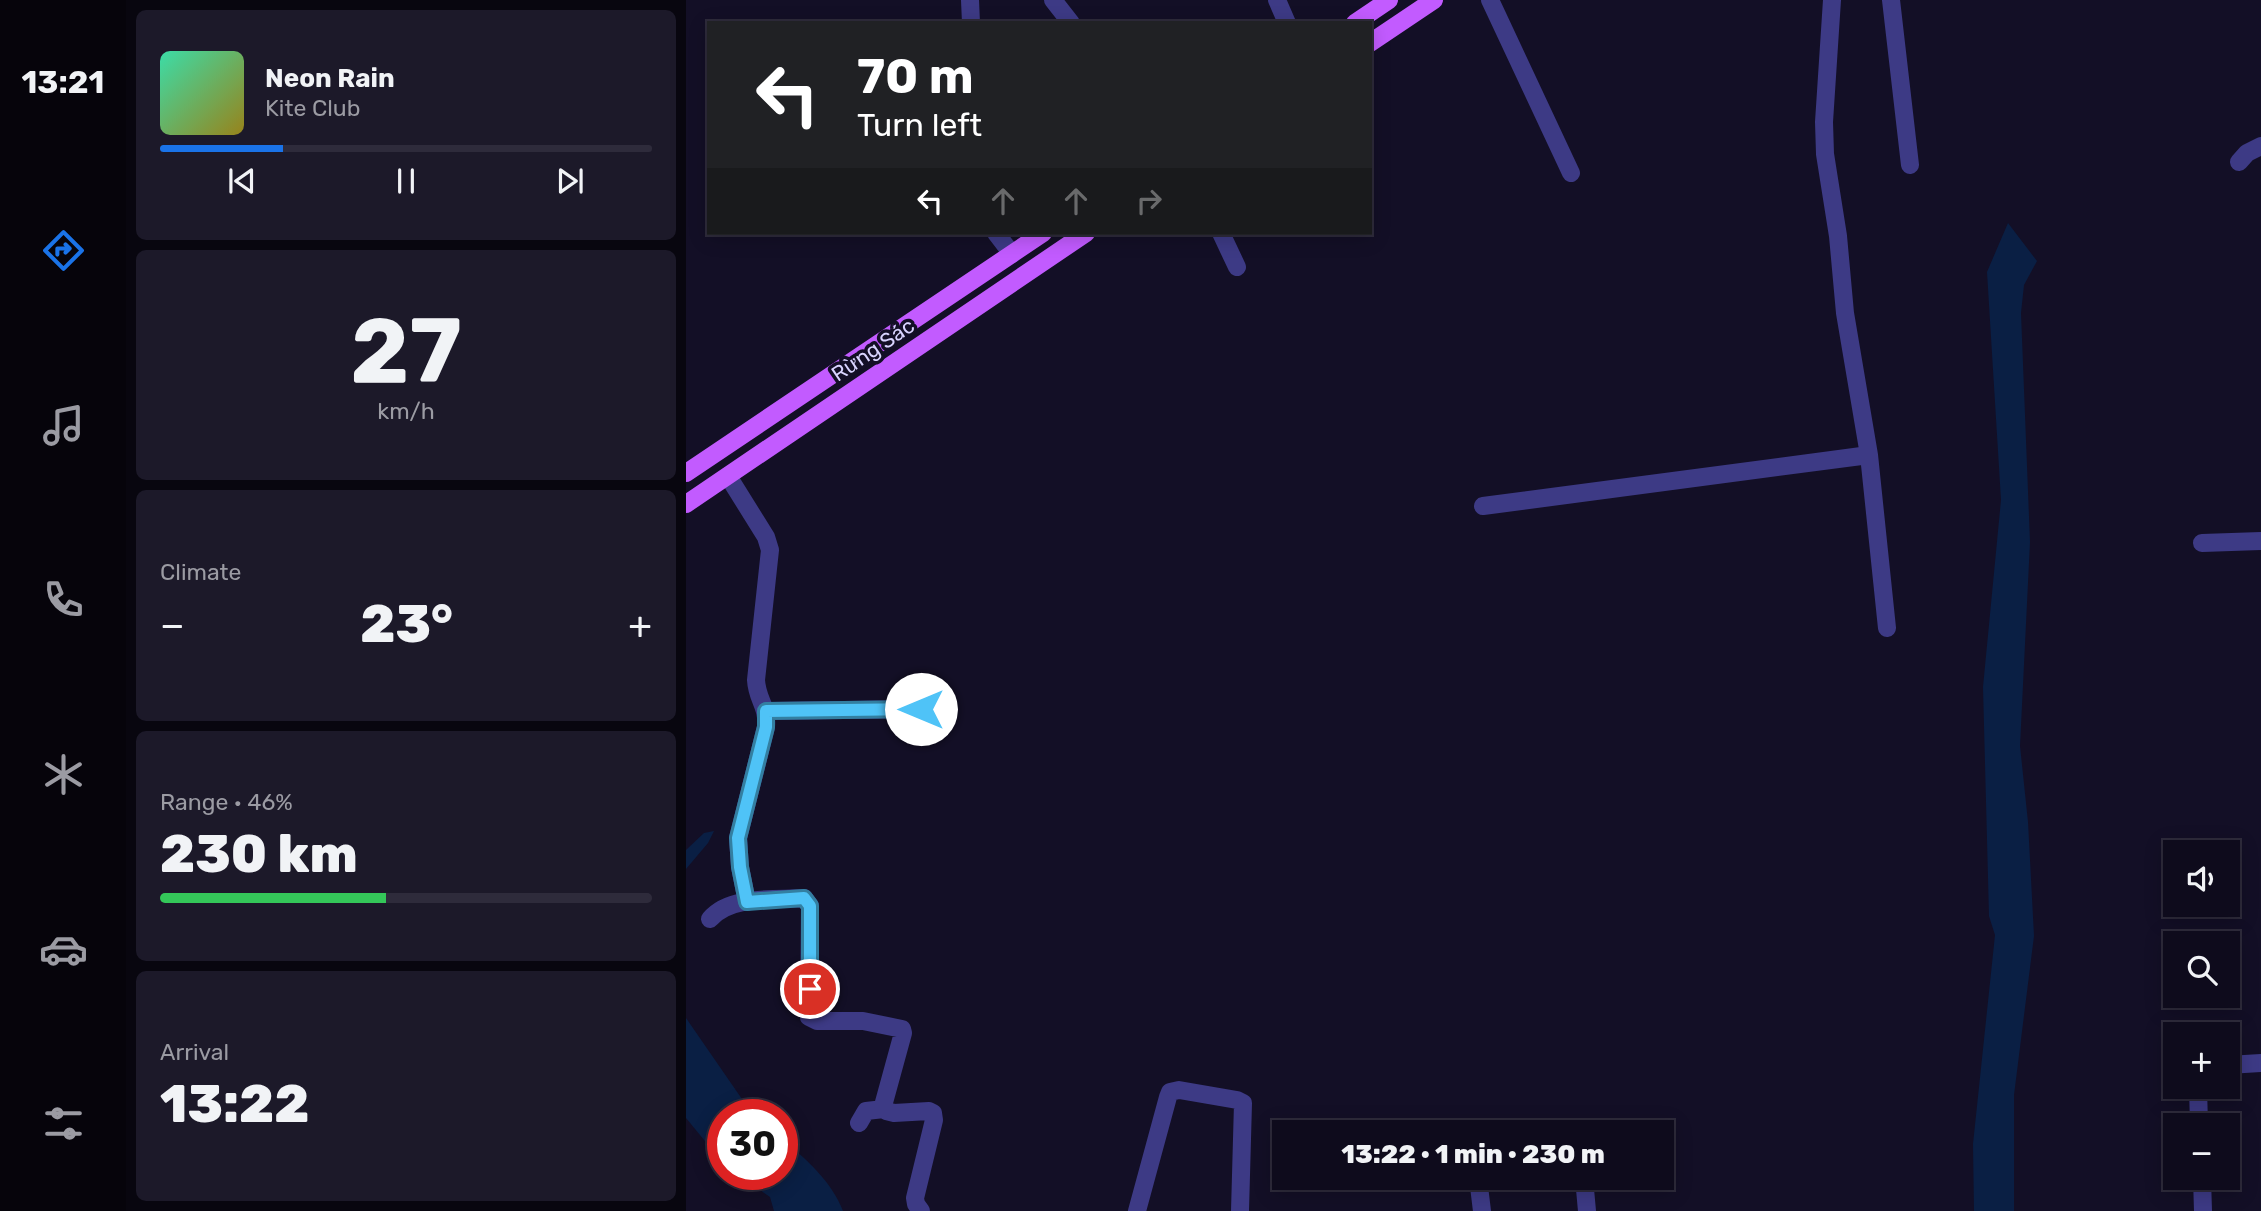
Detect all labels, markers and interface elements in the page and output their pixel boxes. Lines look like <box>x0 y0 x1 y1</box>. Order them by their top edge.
text: 70 m <box>857 47 974 105</box>
icon: left <box>742 49 833 140</box>
text: 13:21 <box>21 63 105 101</box>
text: Neon Rain <box>265 63 395 94</box>
text: Kite Club <box>265 94 360 122</box>
text: Turn left <box>857 106 982 144</box>
icon: previous <box>223 162 261 200</box>
icon: pause <box>387 162 425 200</box>
icon: next <box>551 162 589 200</box>
icon: left <box>911 182 949 220</box>
icon: ahead <box>984 182 1022 220</box>
icon: ahead <box>1057 182 1095 220</box>
icon: right <box>1130 182 1168 220</box>
icon: directions <box>39 226 88 275</box>
text: 27 <box>350 297 462 405</box>
street label: Rừng Sác <box>827 313 919 386</box>
text: km/h <box>377 397 435 425</box>
icon: music <box>39 401 88 450</box>
text: Climate <box>160 558 241 586</box>
icon: phone <box>39 575 88 624</box>
text: 23° <box>360 593 453 655</box>
text: − <box>160 602 185 648</box>
text: + <box>628 602 652 648</box>
position arrow <box>884 672 958 746</box>
icon: climate <box>39 750 88 799</box>
text: Range · 46% <box>160 788 293 816</box>
text: 230 km <box>160 823 358 885</box>
map controls <box>2163 840 2240 1190</box>
button: sound <box>2163 840 2240 917</box>
icon: car <box>39 925 88 974</box>
button: search <box>2163 931 2240 1008</box>
pin <box>780 959 840 1019</box>
icon: arrive <box>791 970 829 1008</box>
button: + <box>2163 1022 2240 1099</box>
text: Arrival <box>160 1038 229 1066</box>
text: 13:22 <box>160 1073 309 1135</box>
icon: filters <box>39 1099 88 1148</box>
speed limit sign: 30 <box>707 1099 798 1190</box>
button: − <box>2163 1113 2240 1190</box>
text: 13:22 · 1 min · 230 m <box>1341 1139 1605 1170</box>

